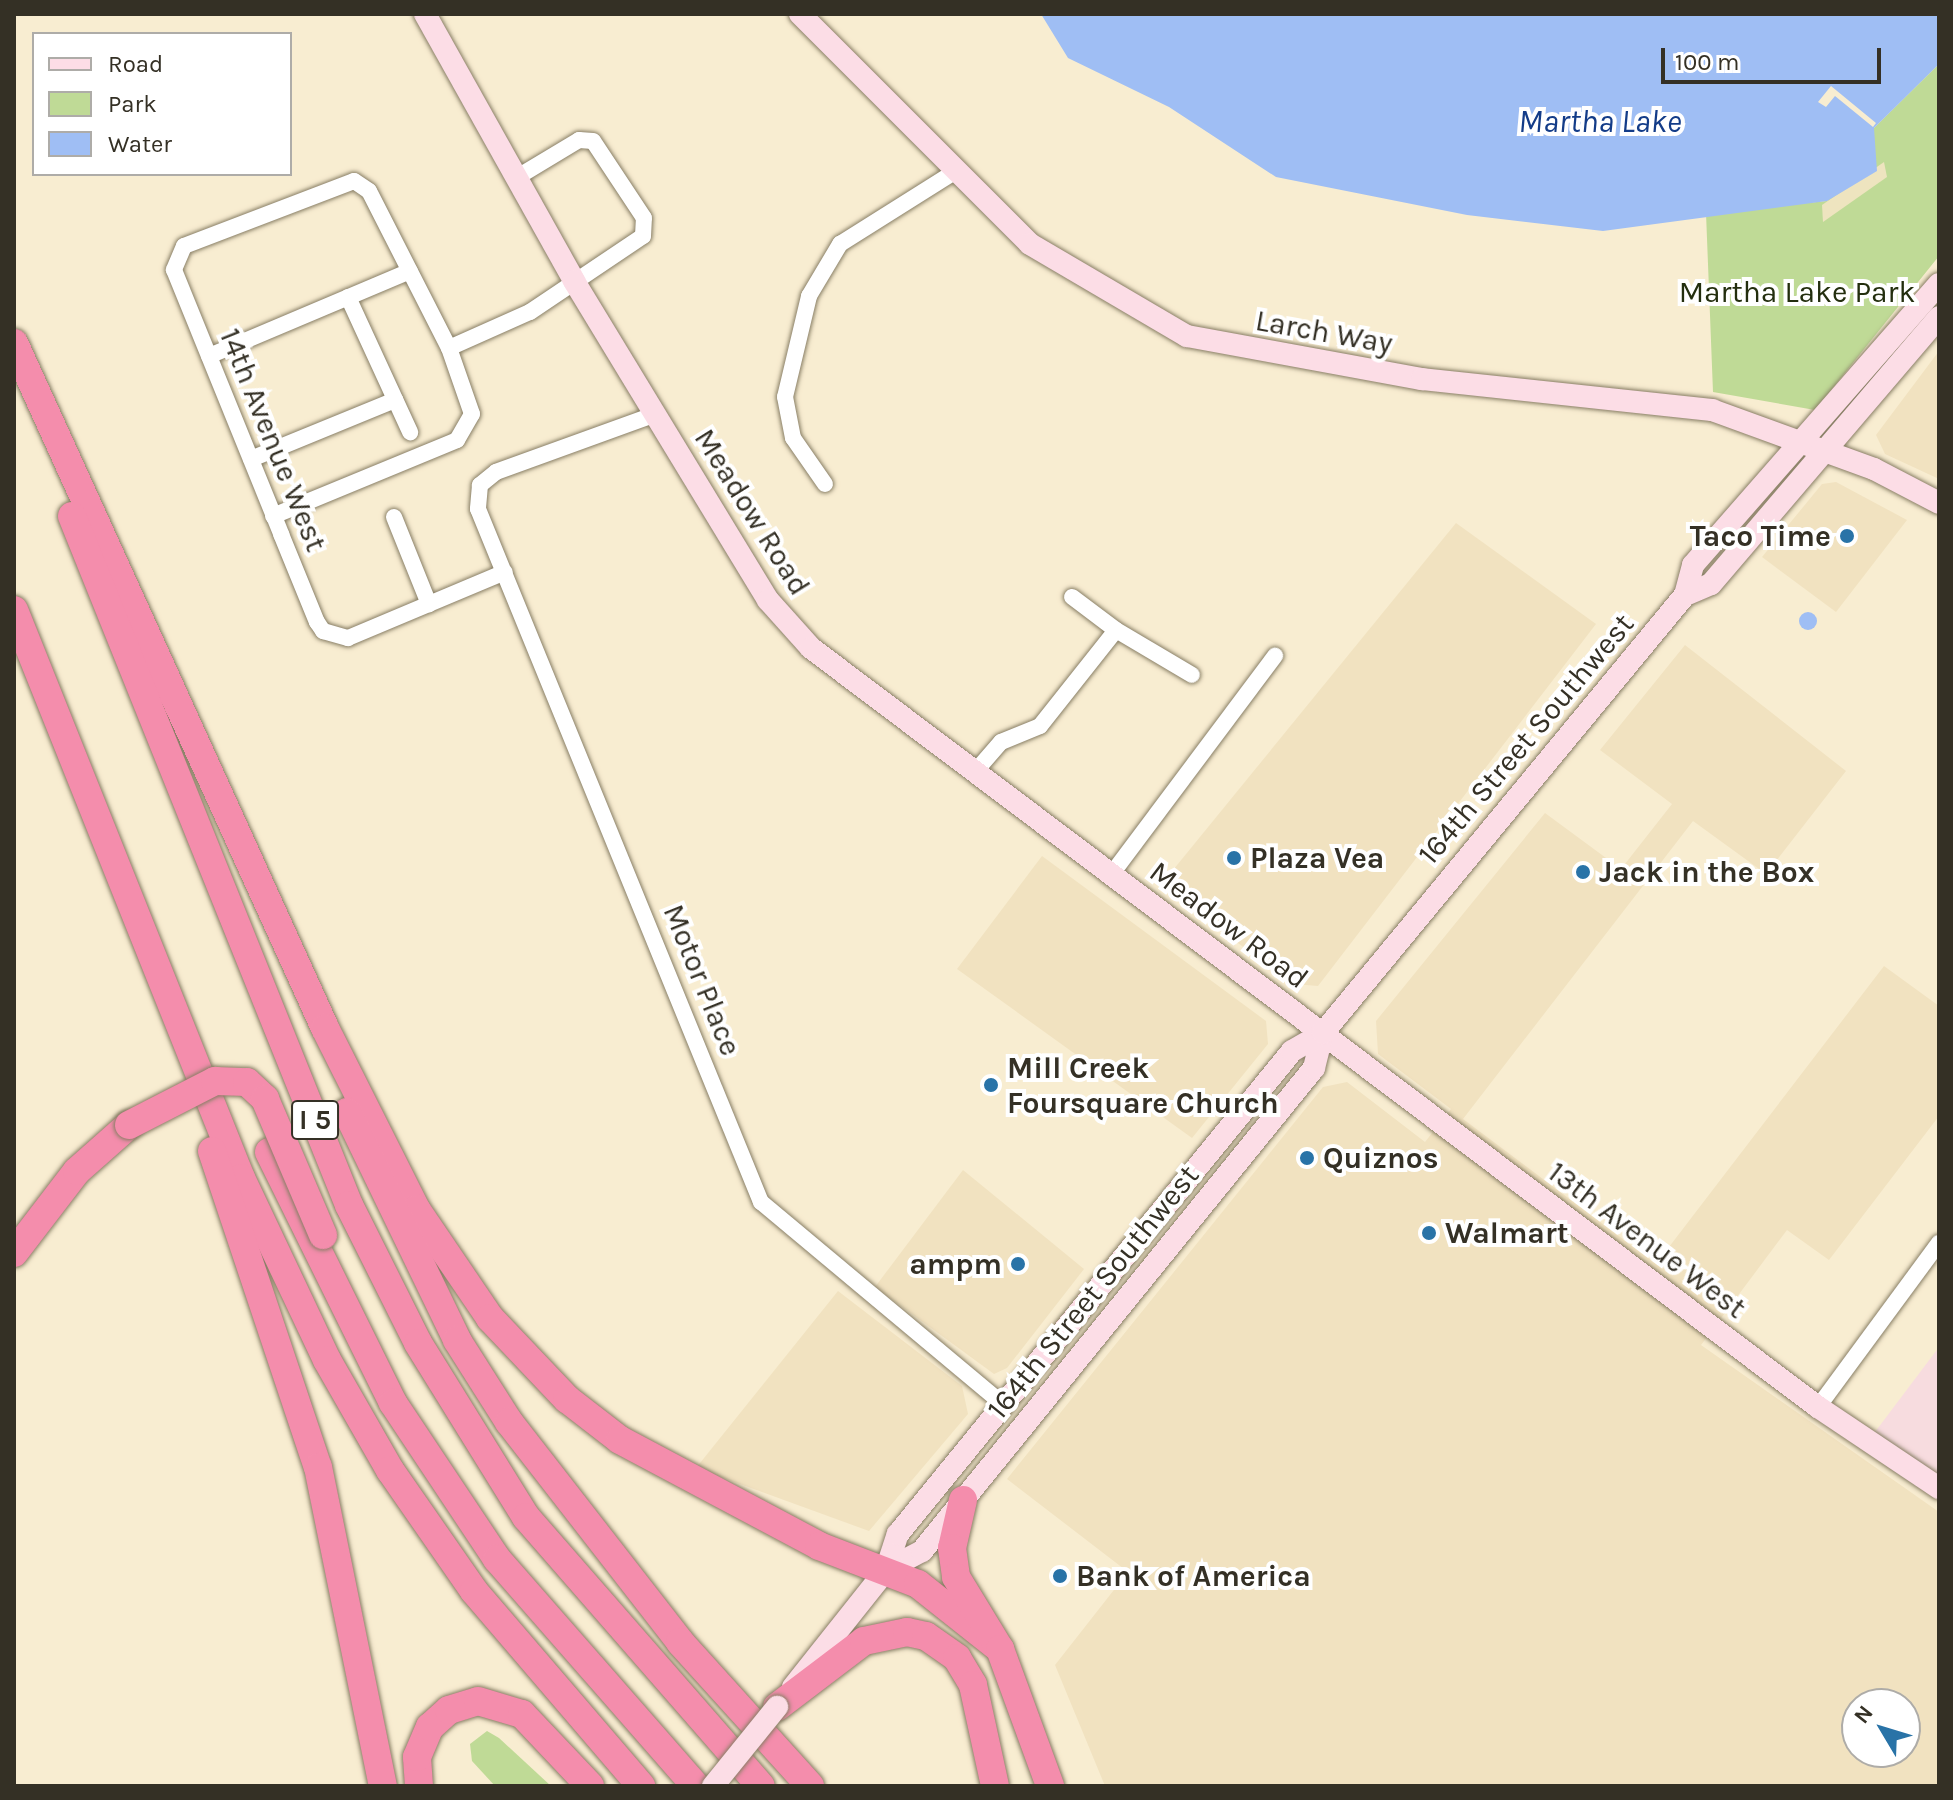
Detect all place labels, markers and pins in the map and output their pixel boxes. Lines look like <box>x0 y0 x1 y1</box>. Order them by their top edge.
place label: Taco Time <box>1690 518 1831 554</box>
marker: Taco Time <box>1838 527 1856 545</box>
place label: Plaza Vea <box>1250 840 1384 876</box>
marker: Plaza Vea <box>1225 849 1243 867</box>
place label: Jack in the Box <box>1599 854 1814 890</box>
marker: Jack in the Box <box>1574 863 1592 881</box>
place label: Mill Creek Foursquare Church <box>1007 1050 1279 1120</box>
marker: Mill Creek Foursquare Church <box>982 1076 1000 1094</box>
place label: Quiznos <box>1323 1140 1439 1176</box>
marker: Quiznos <box>1298 1149 1316 1167</box>
place label: Walmart <box>1445 1215 1569 1251</box>
marker: Walmart <box>1420 1224 1438 1242</box>
place label: ampm <box>909 1246 1002 1282</box>
marker: ampm <box>1009 1255 1027 1273</box>
place label: Bank of America <box>1076 1558 1311 1594</box>
marker: Bank of America <box>1051 1567 1069 1585</box>

